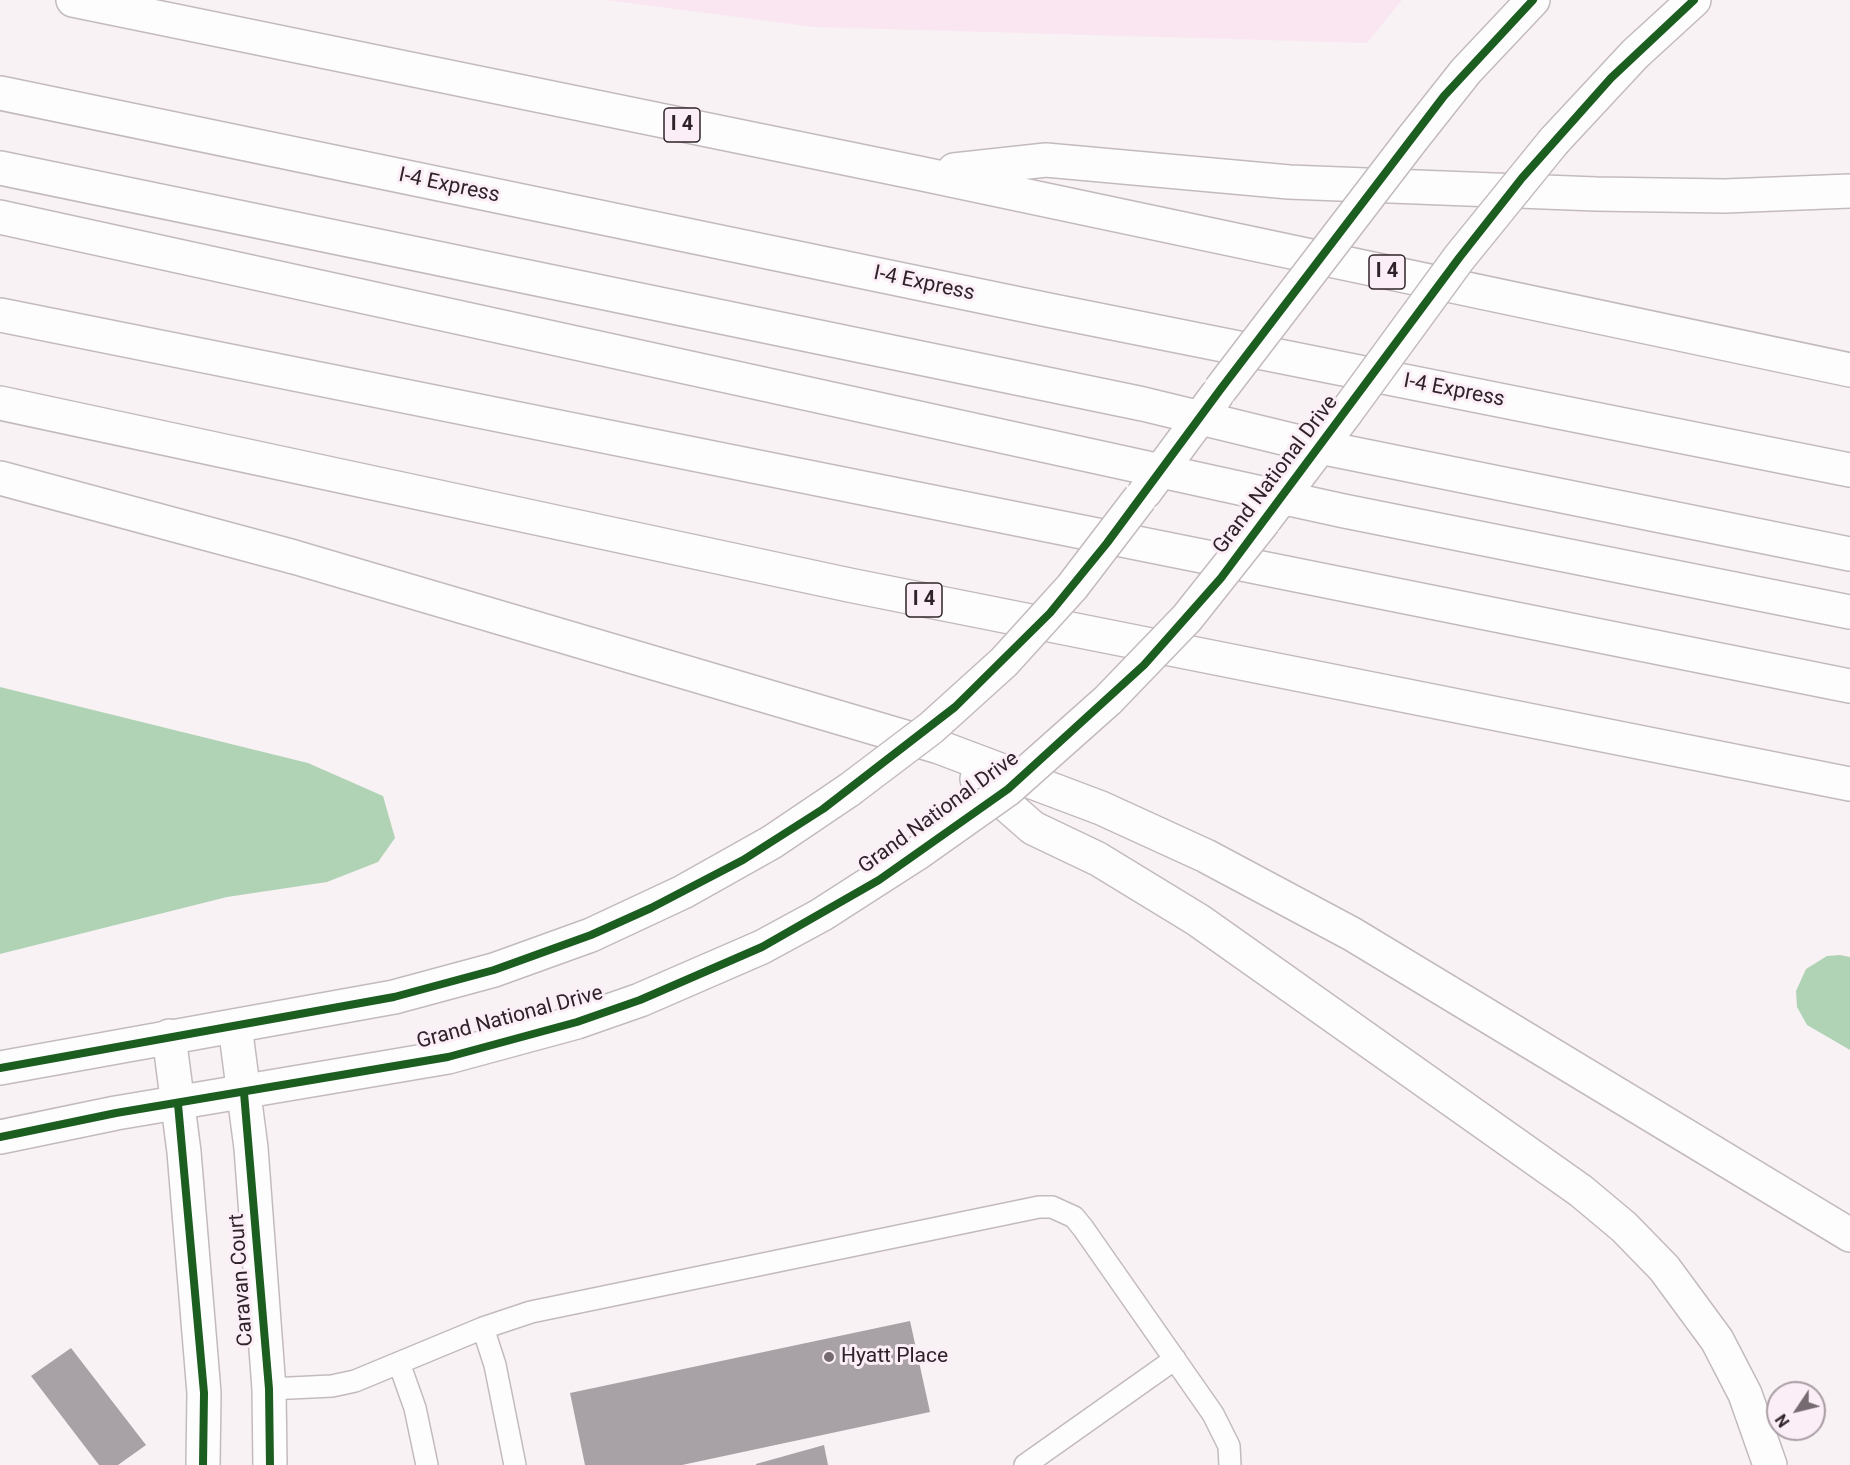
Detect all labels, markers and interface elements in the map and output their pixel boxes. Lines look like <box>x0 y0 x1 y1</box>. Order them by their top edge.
road number: I 4 <box>664 108 700 142</box>
street label: I-4 Express <box>396 163 502 209</box>
road number: I 4 <box>1369 255 1405 289</box>
street label: I-4 Express <box>871 261 977 307</box>
street label: I-4 Express <box>1401 369 1507 413</box>
street label: Grand National Drive <box>1208 391 1344 559</box>
road number: I 4 <box>906 583 942 617</box>
street label: Grand National Drive <box>854 746 1024 880</box>
street label: Grand National Drive <box>414 981 606 1055</box>
street label: Caravan Court <box>225 1213 259 1347</box>
place label: Hyatt Place <box>841 1344 948 1370</box>
marker: Hyatt Place <box>822 1350 836 1364</box>
north arrow <box>1766 1381 1826 1441</box>
text: N <box>1771 1410 1794 1431</box>

